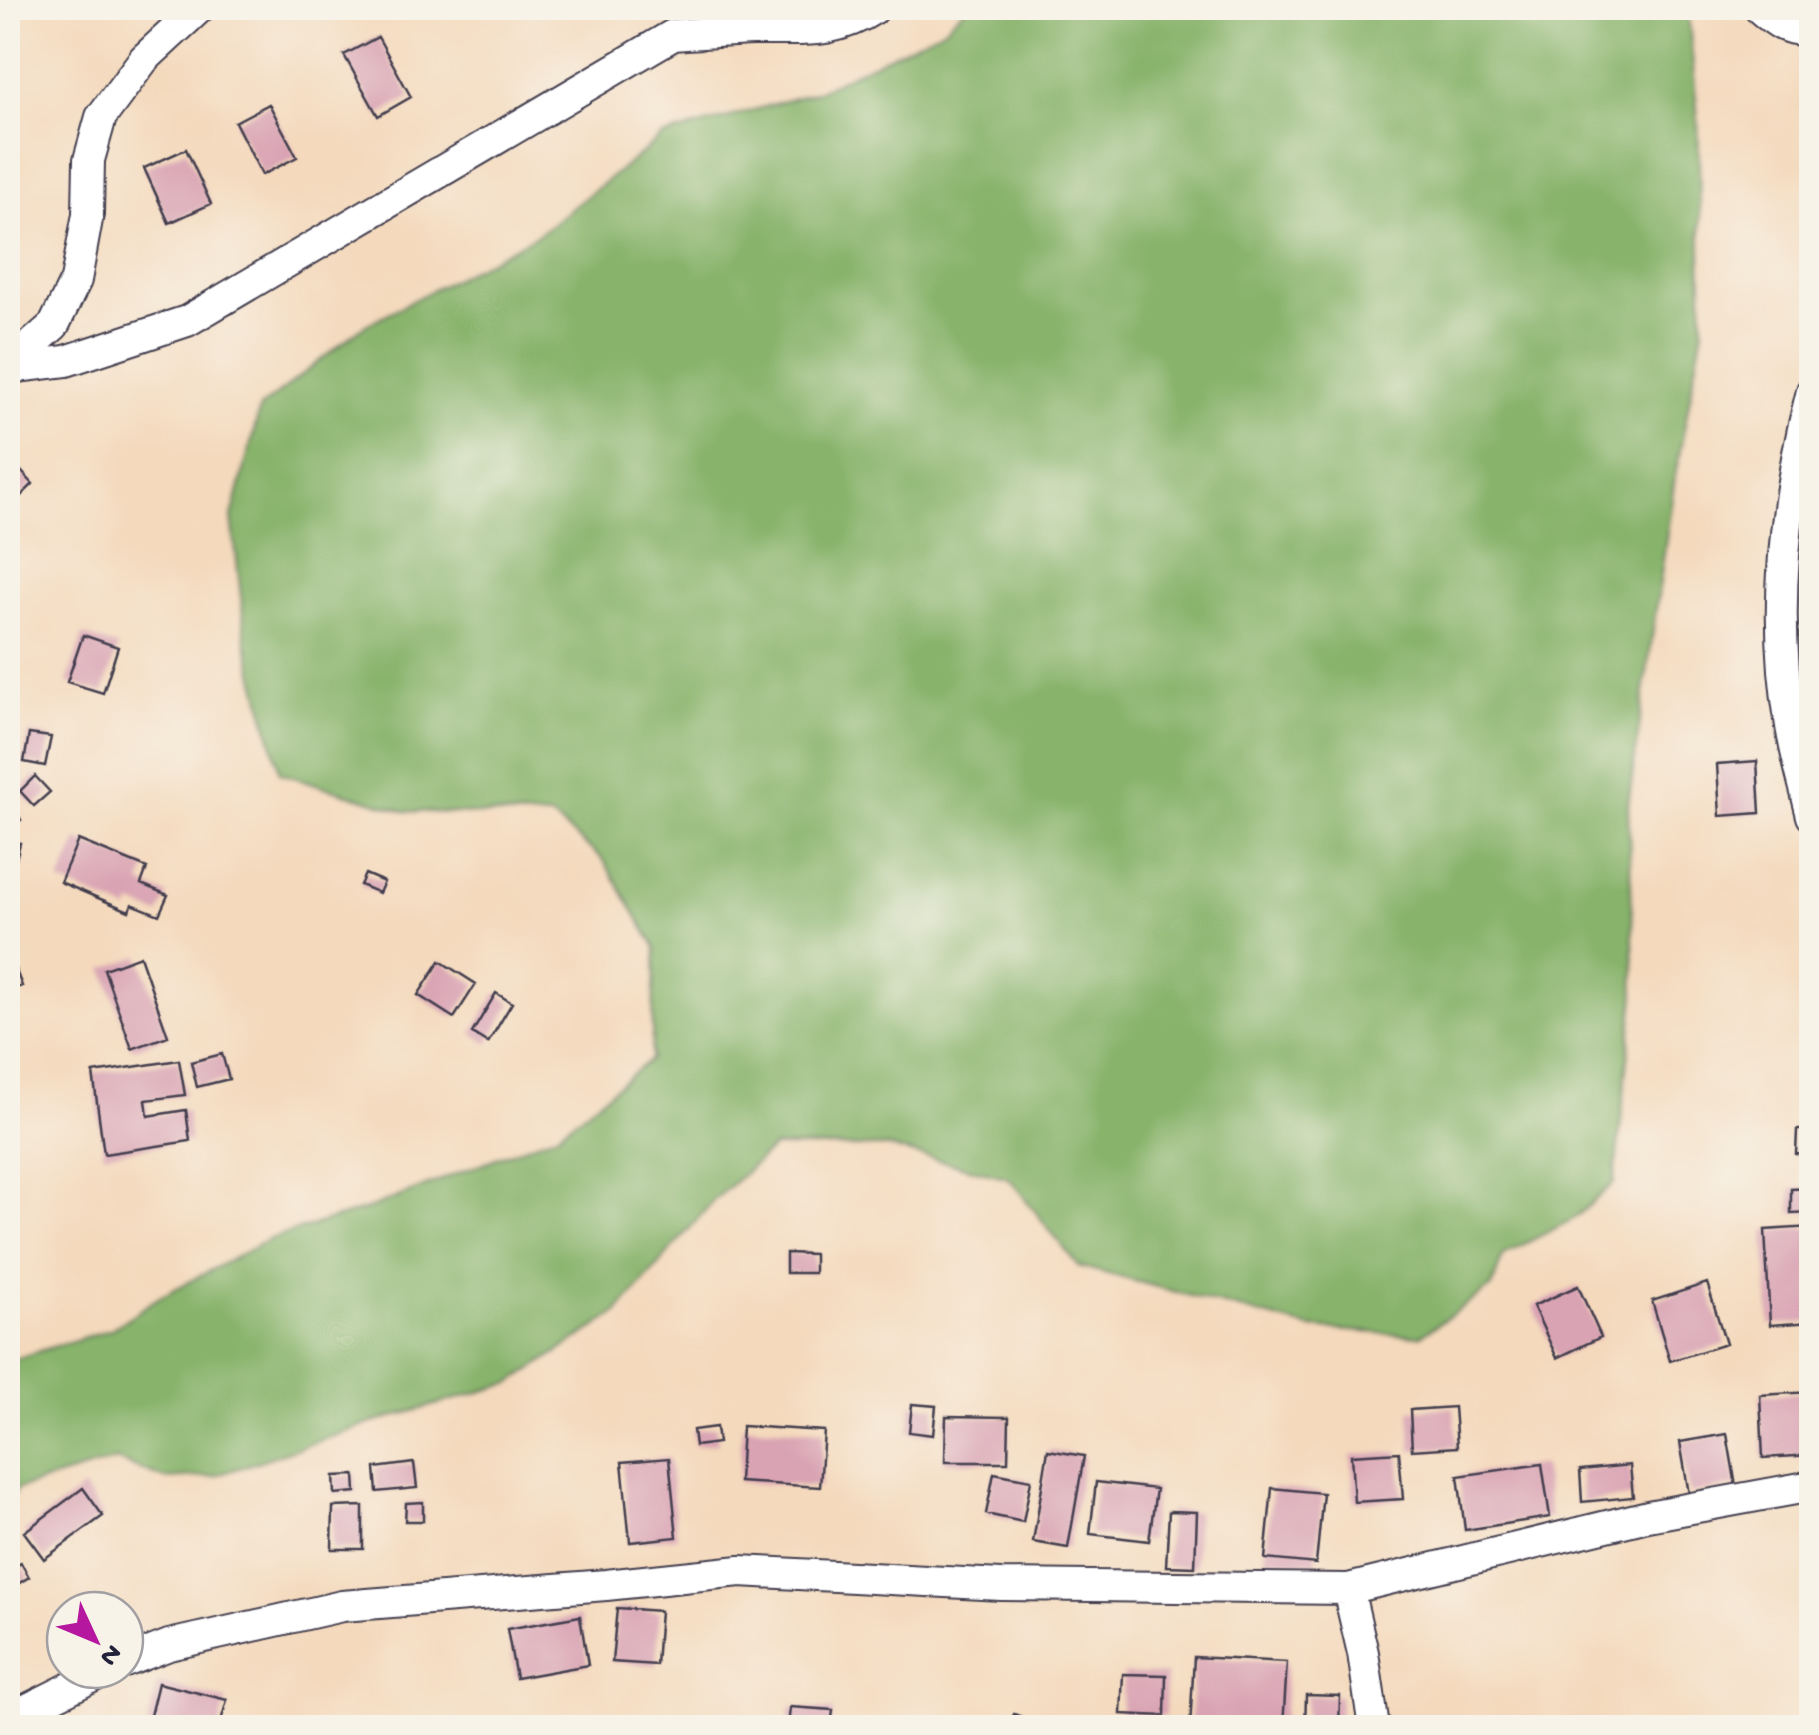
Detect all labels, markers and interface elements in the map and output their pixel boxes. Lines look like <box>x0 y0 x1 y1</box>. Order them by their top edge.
north arrow <box>45 1590 145 1690</box>
text: N <box>92 1636 128 1672</box>

